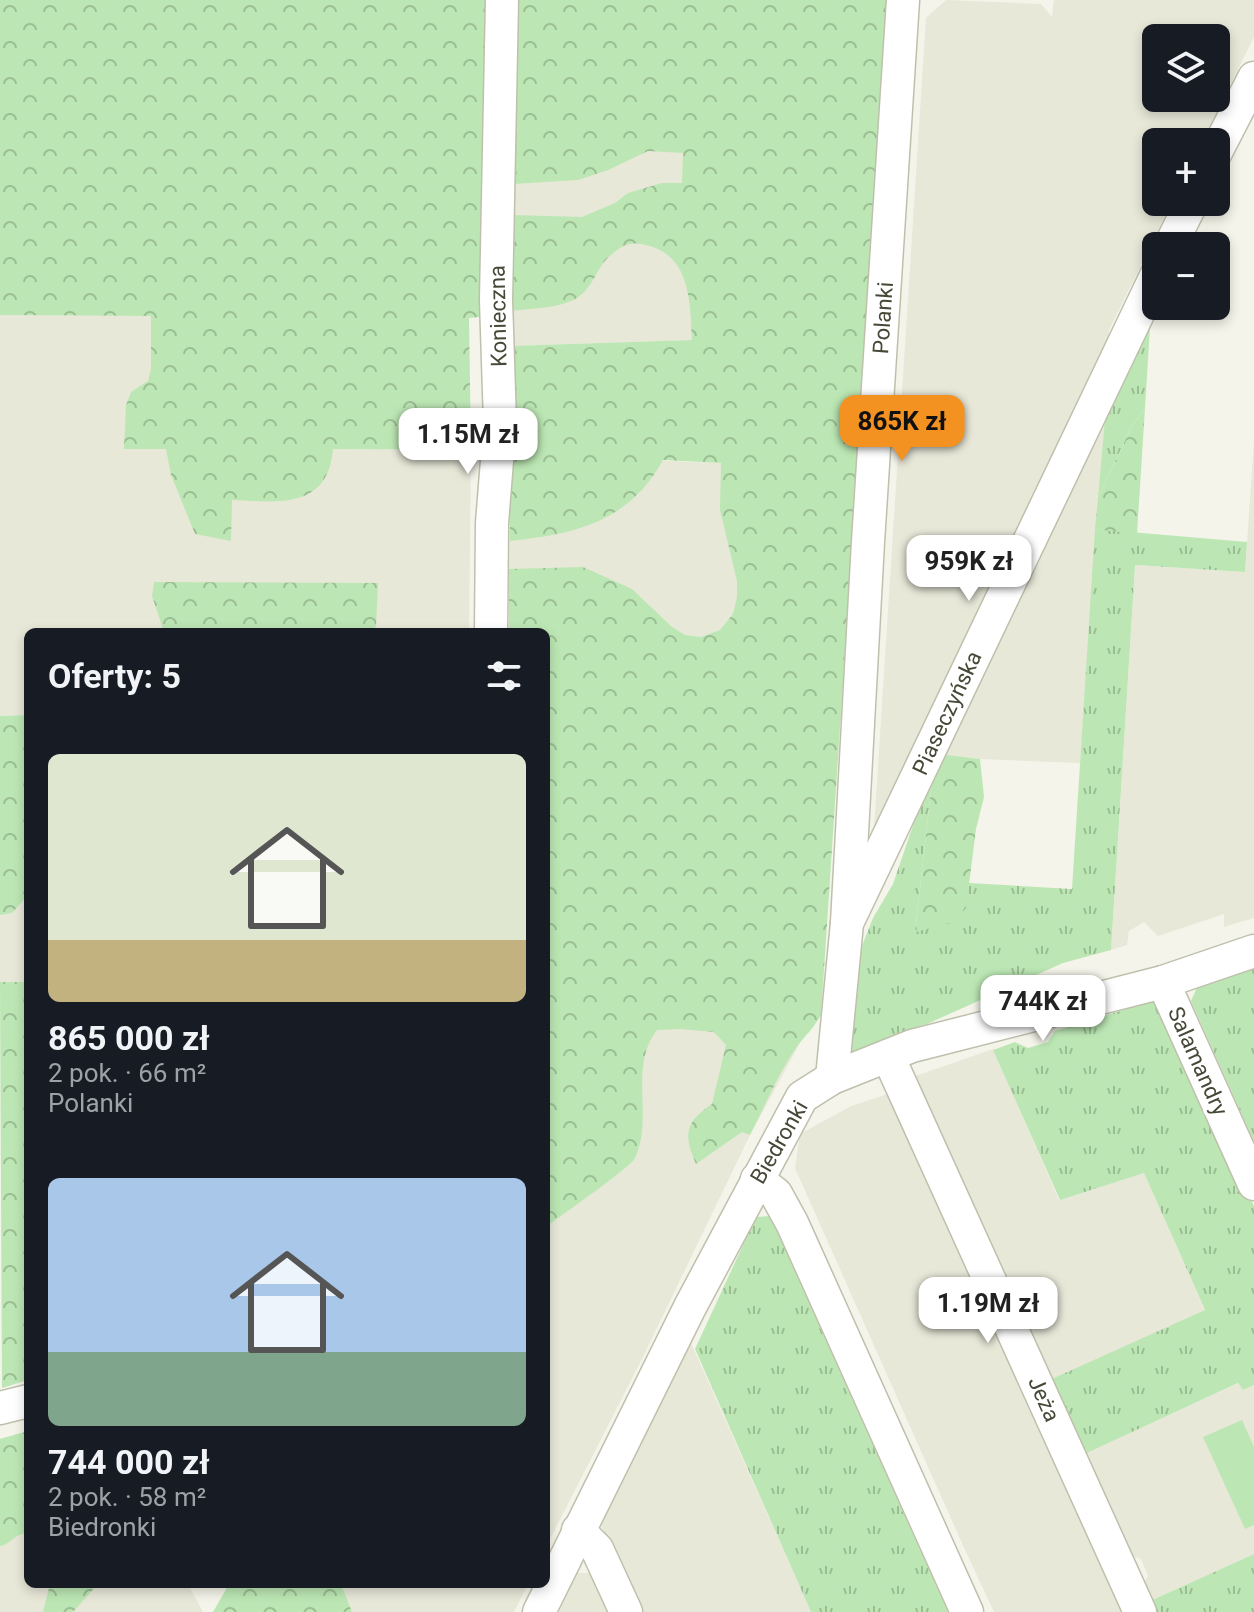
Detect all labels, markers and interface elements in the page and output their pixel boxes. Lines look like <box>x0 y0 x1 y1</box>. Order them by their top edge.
map controls <box>1142 24 1230 320</box>
button: layers <box>1142 24 1230 112</box>
button: + <box>1142 128 1230 216</box>
button: − <box>1142 232 1230 320</box>
street label: Konieczna <box>485 265 511 367</box>
street label: Polanki <box>868 281 898 355</box>
pin: 865K zł <box>828 395 976 463</box>
text: 865K zł <box>858 406 946 436</box>
pin: 1.15M zł <box>385 408 551 476</box>
text: 1.15M zł <box>417 419 519 449</box>
pin: 959K zł <box>895 535 1043 603</box>
text: 959K zł <box>925 546 1013 576</box>
street label: Piaseczyńska <box>907 647 987 779</box>
icon: filters <box>482 654 526 698</box>
text: Oferty: 5 <box>48 656 181 696</box>
icon: home <box>215 806 359 950</box>
pin: 744K zł <box>969 975 1117 1043</box>
text: 744K zł <box>999 986 1087 1016</box>
street label: Salamandry <box>1163 1003 1233 1120</box>
text: 865 000 zł <box>48 1018 210 1058</box>
text: 2 pok. · 66 m² <box>48 1058 206 1088</box>
text: Polanki <box>48 1088 133 1118</box>
street label: Biedronki <box>745 1096 813 1188</box>
icon: home <box>215 1230 359 1374</box>
pin: 1.19M zł <box>905 1277 1071 1345</box>
text: 1.19M zł <box>937 1288 1039 1318</box>
street label: Jeża <box>1023 1373 1065 1425</box>
text: 744 000 zł <box>48 1442 210 1482</box>
text: 2 pok. · 58 m² <box>48 1482 206 1512</box>
text: Biedronki <box>48 1512 156 1542</box>

